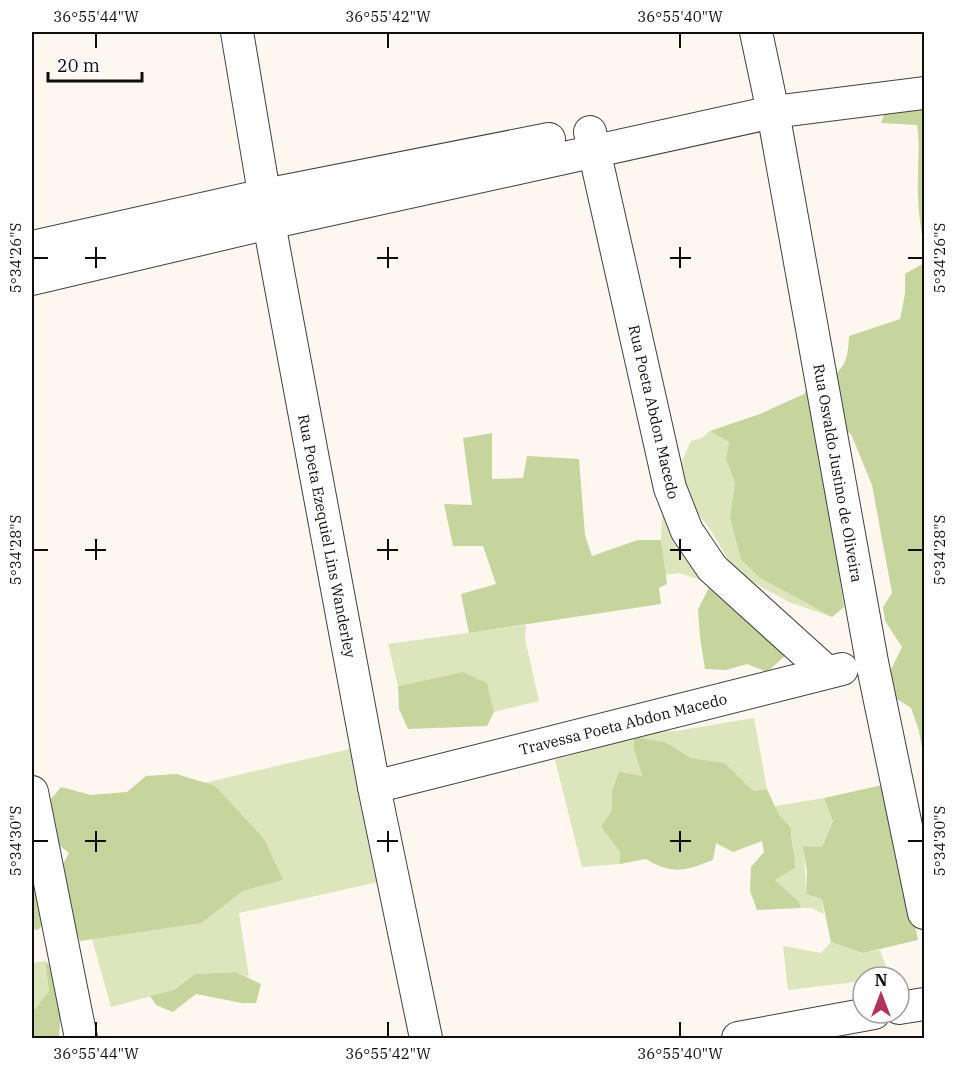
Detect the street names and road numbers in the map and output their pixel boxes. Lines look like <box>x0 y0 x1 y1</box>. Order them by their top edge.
street label: Rua Poeta Abdon Macedo <box>625 323 683 501</box>
street label: Rua Osvaldo Justino de Oliveira <box>809 362 867 584</box>
street label: Rua Poeta Ezequiel Lins Wanderley <box>294 413 360 659</box>
street label: Travessa Poeta Abdon Macedo <box>517 689 729 759</box>

